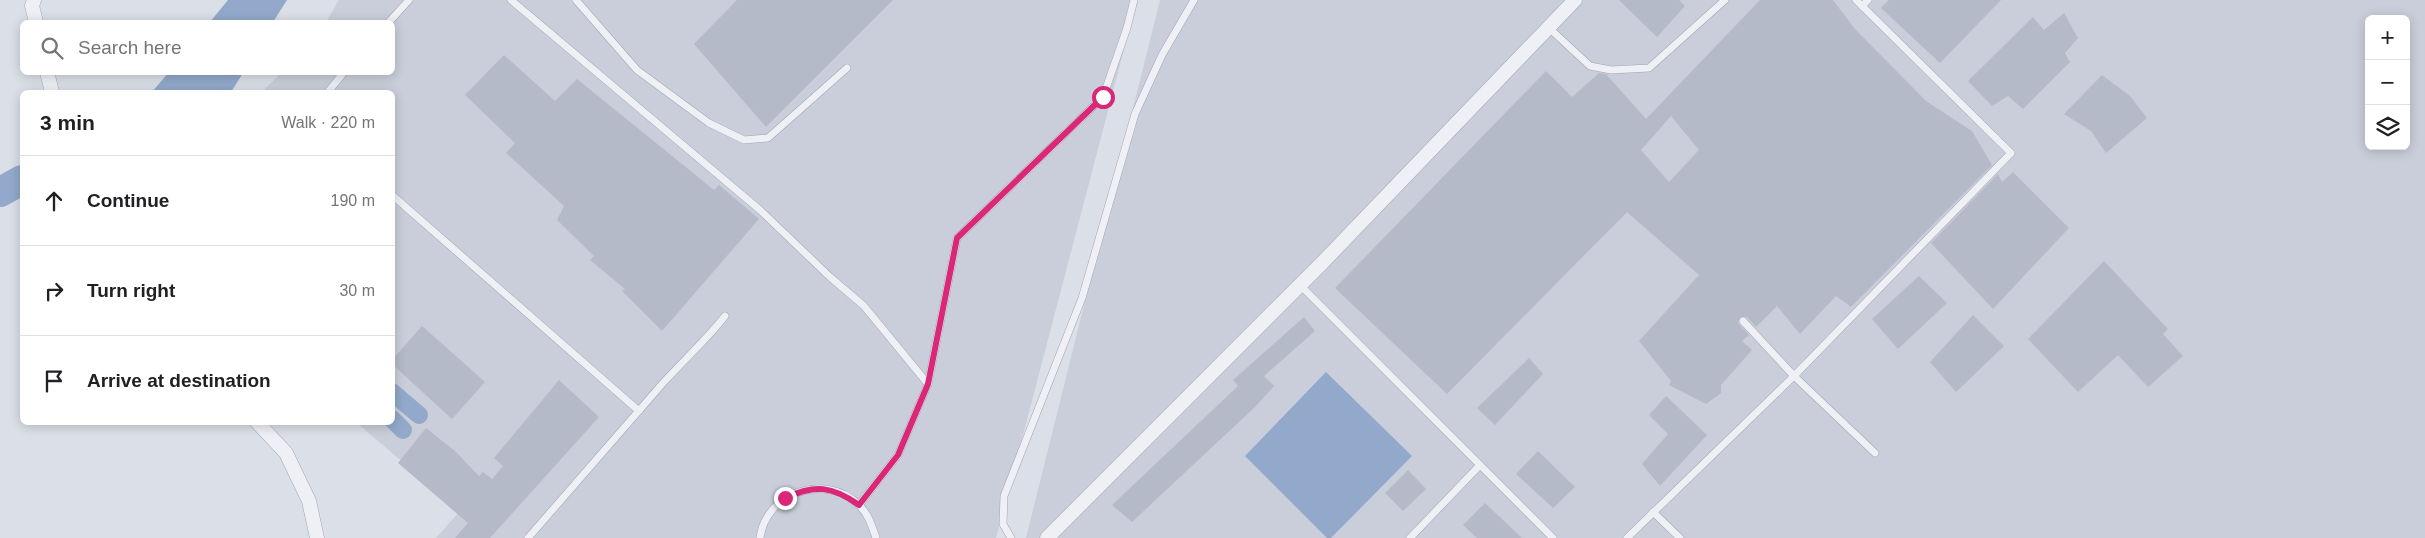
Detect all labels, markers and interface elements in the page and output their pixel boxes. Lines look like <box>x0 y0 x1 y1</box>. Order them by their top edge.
map controls <box>2365 15 2410 150</box>
button: + <box>2365 15 2410 60</box>
search box <box>20 20 395 75</box>
icon: search <box>38 34 66 62</box>
text: Search here <box>78 37 182 58</box>
button: − <box>2365 60 2410 105</box>
route start <box>1092 86 1115 109</box>
button: layers <box>2365 105 2410 150</box>
text: 3 min <box>40 111 95 134</box>
text: Walk · 220 m <box>281 114 375 131</box>
icon: ahead <box>40 187 68 215</box>
text: Continue <box>87 190 169 211</box>
text: 190 m <box>331 192 375 209</box>
icon: right <box>40 277 68 305</box>
text: Turn right <box>87 280 175 301</box>
text: 30 m <box>339 282 375 299</box>
icon: arrive <box>40 367 68 395</box>
text: Arrive at destination <box>87 370 271 391</box>
route end <box>774 487 797 510</box>

